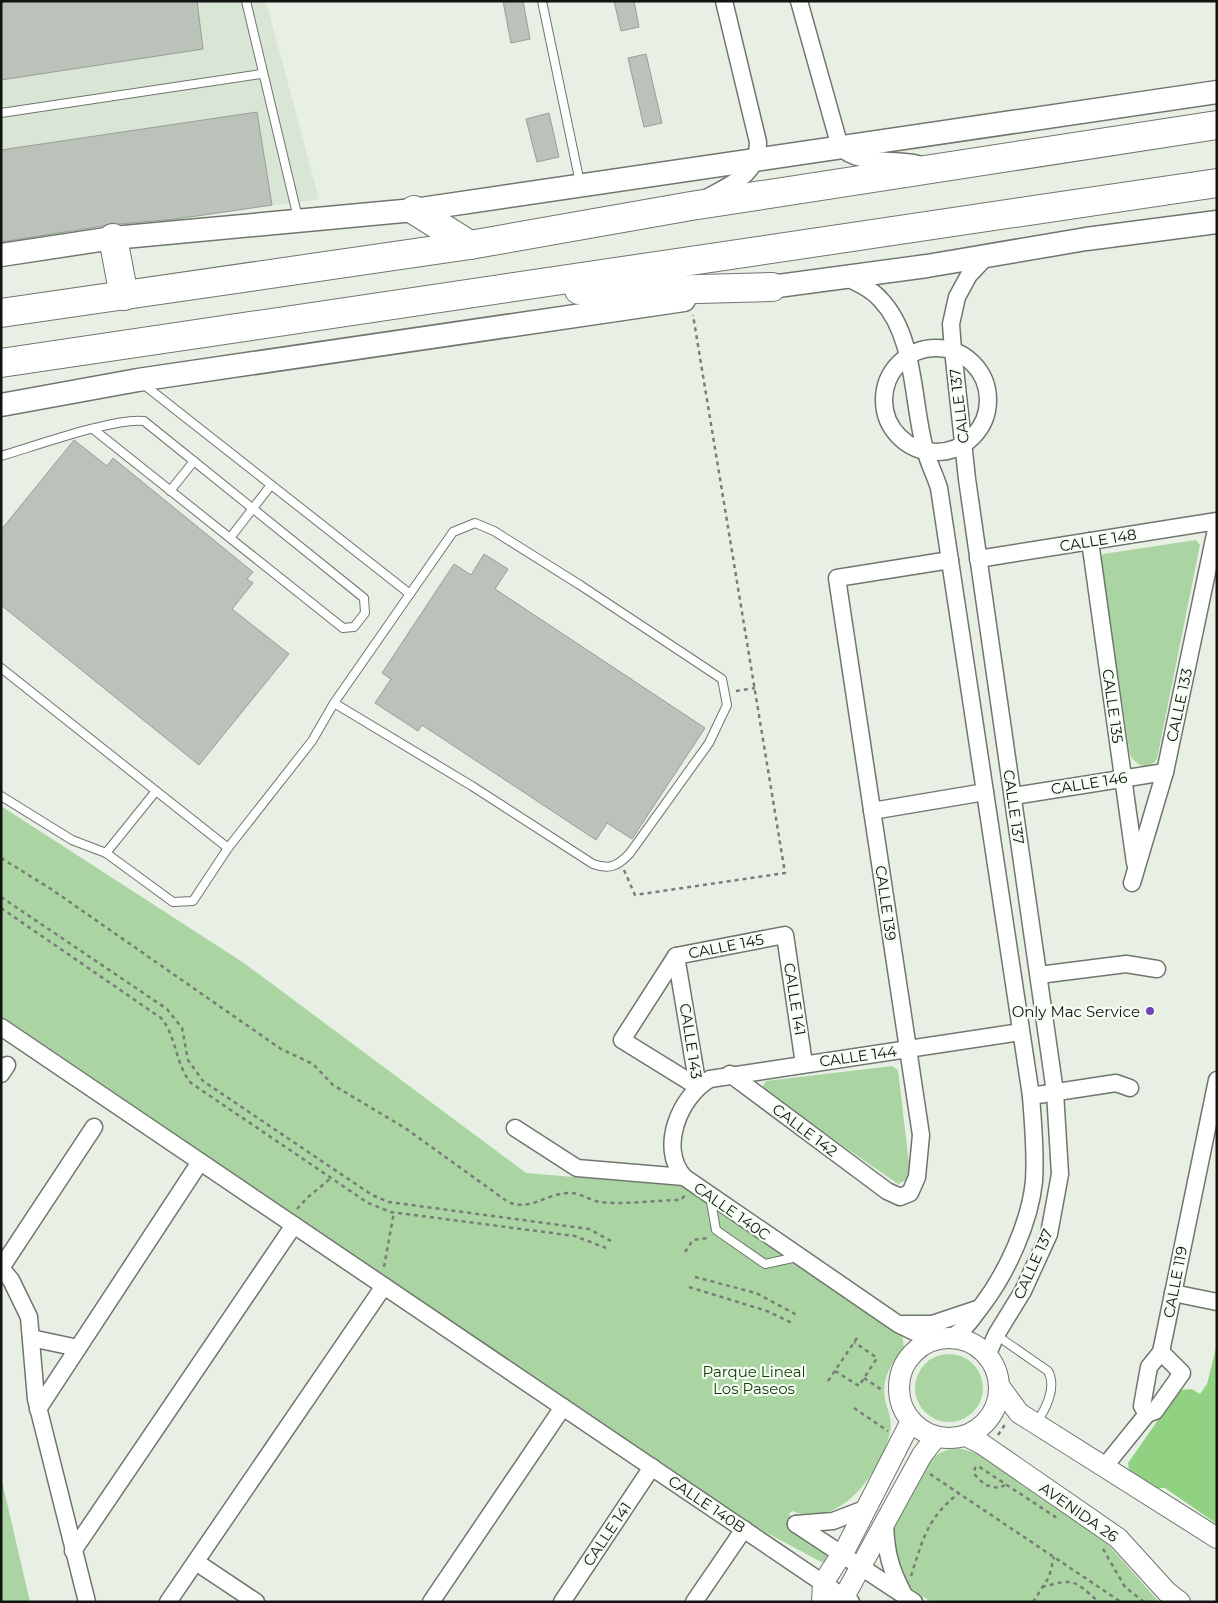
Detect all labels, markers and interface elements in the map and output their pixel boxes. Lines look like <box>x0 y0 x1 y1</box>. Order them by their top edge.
street label: CALLE 137 <box>945 367 973 445</box>
street label: CALLE 148 <box>1058 525 1138 555</box>
street label: CALLE 133 <box>1162 666 1196 744</box>
street label: CALLE 135 <box>1098 668 1128 744</box>
street label: CALLE 137 <box>999 768 1029 846</box>
street label: CALLE 146 <box>1049 768 1129 798</box>
street label: CALLE 139 <box>871 864 901 942</box>
street label: CALLE 145 <box>687 929 765 963</box>
street label: CALLE 141 <box>780 961 810 1037</box>
street label: CALLE 143 <box>676 1002 706 1080</box>
place label: Only Mac Service <box>1012 1002 1140 1021</box>
marker: Only Mac Service <box>1144 1005 1156 1017</box>
street label: CALLE 144 <box>818 1041 898 1071</box>
street label: CALLE 142 <box>769 1099 841 1161</box>
street label: CALLE 140C <box>690 1178 774 1244</box>
street label: CALLE 137 <box>1009 1226 1057 1302</box>
street label: CALLE 119 <box>1159 1244 1191 1320</box>
park label: Parque Lineal Los Paseos <box>702 1362 806 1398</box>
street label: CALLE 140B <box>665 1471 749 1537</box>
street label: AVENIDA 26 <box>1036 1478 1122 1546</box>
street label: CALLE 141 <box>579 1498 635 1570</box>

